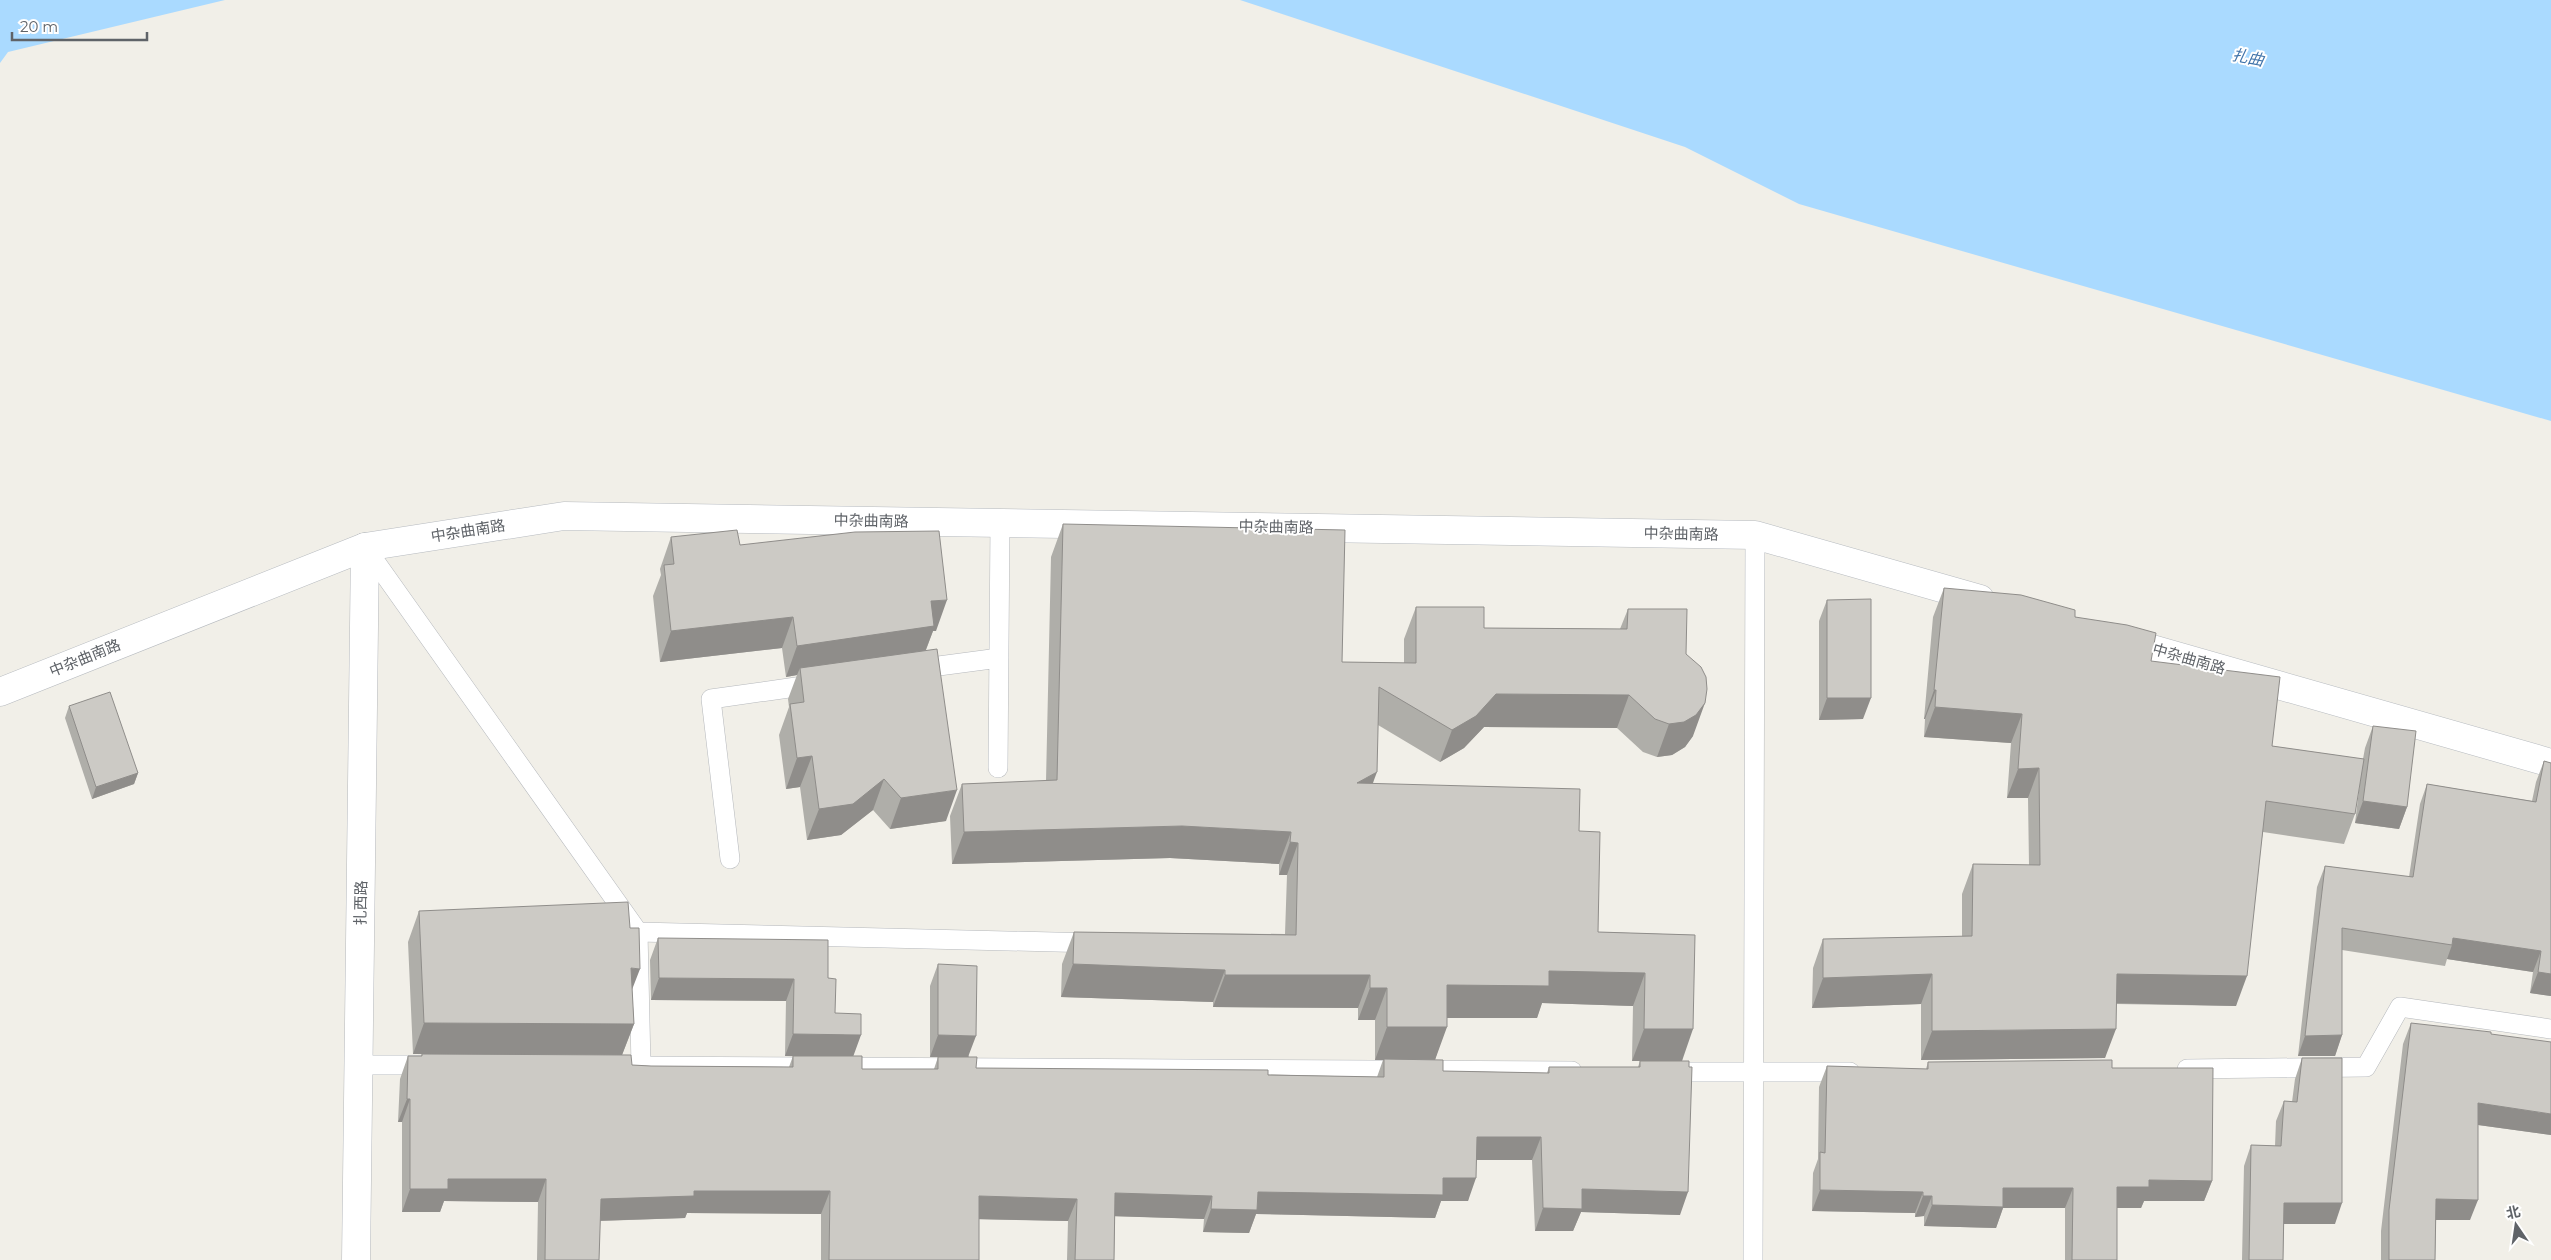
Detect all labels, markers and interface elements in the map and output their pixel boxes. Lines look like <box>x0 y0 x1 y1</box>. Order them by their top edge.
scale bar <box>12 10 148 42</box>
text: 20 m <box>20 17 58 36</box>
water label: 扎曲 <box>2230 45 2267 70</box>
street label: 中杂曲南路 <box>833 510 909 531</box>
street label: 中杂曲南路 <box>429 515 506 546</box>
street label: 中杂曲南路 <box>1238 516 1314 537</box>
street label: 中杂曲南路 <box>1643 523 1719 544</box>
street label: 中杂曲南路 <box>46 635 123 680</box>
street label: 中杂曲南路 <box>2150 639 2228 678</box>
street label: 扎西路 <box>351 880 370 926</box>
north arrow <box>2491 1200 2541 1250</box>
text: 北 <box>2504 1202 2522 1223</box>

